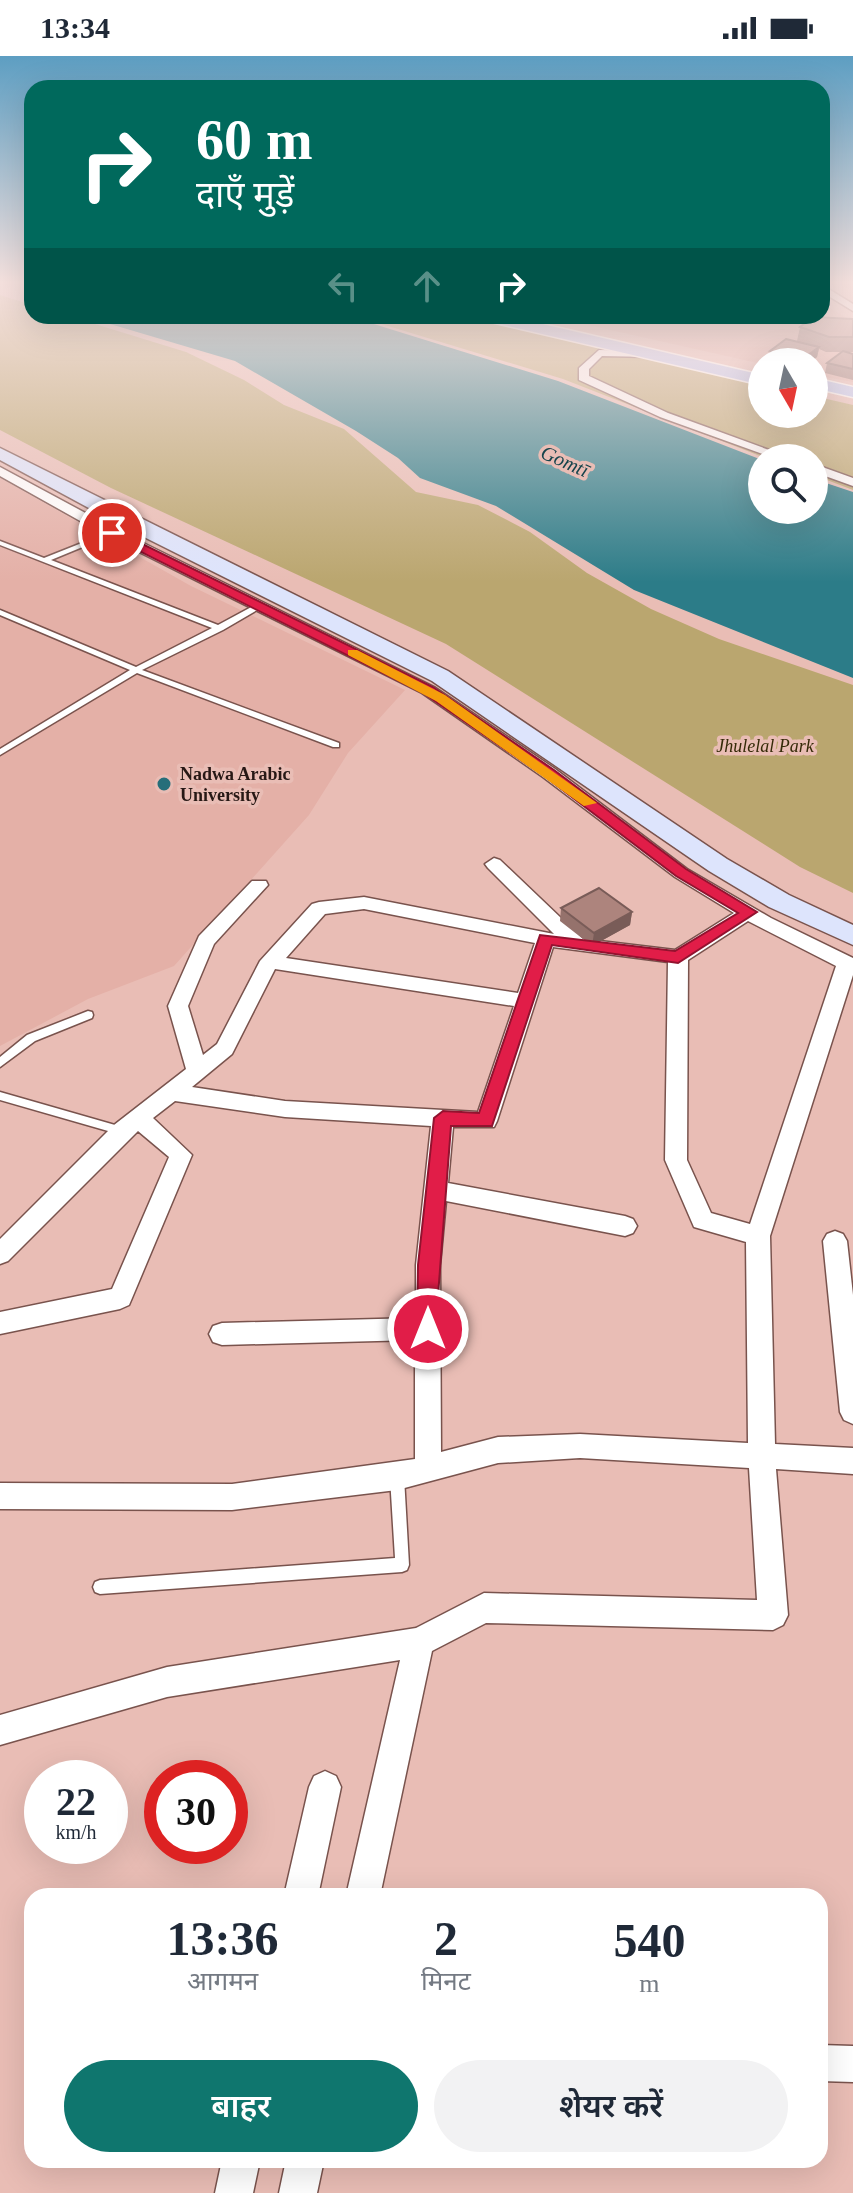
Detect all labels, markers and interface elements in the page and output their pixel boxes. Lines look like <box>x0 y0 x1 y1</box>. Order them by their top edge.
text: 13:34 <box>40 11 110 44</box>
text: 60 m <box>196 109 313 171</box>
icon: right <box>64 112 168 216</box>
text: दाएँ मुड़ें <box>196 175 294 215</box>
icon: left <box>321 264 365 308</box>
icon: ahead <box>405 264 449 308</box>
icon: right <box>489 264 533 308</box>
north arrow <box>748 348 828 428</box>
map controls <box>748 348 828 524</box>
water label: Gomtī <box>538 441 595 482</box>
button: search <box>748 444 828 524</box>
pin <box>78 499 146 567</box>
icon: arrive <box>90 511 134 555</box>
park label: Jhulelal Park <box>716 736 815 756</box>
place label: Nadwa Arabic University <box>180 764 291 805</box>
marker: Nadwa Arabic University <box>155 775 173 793</box>
position arrow <box>386 1287 470 1371</box>
speed limit sign: 30 <box>144 1760 248 1864</box>
text: 22 <box>56 1779 96 1824</box>
text: km/h <box>55 1821 97 1843</box>
text: 13:36 <box>167 1912 279 1965</box>
text: 2 <box>434 1912 458 1965</box>
text: 540 <box>613 1914 685 1967</box>
text: आगमन <box>187 1967 258 1996</box>
text: मिनट <box>421 1967 471 1996</box>
text: m <box>639 1969 660 1998</box>
button: बाहर <box>64 2060 418 2152</box>
button: शेयर करें <box>434 2060 788 2152</box>

